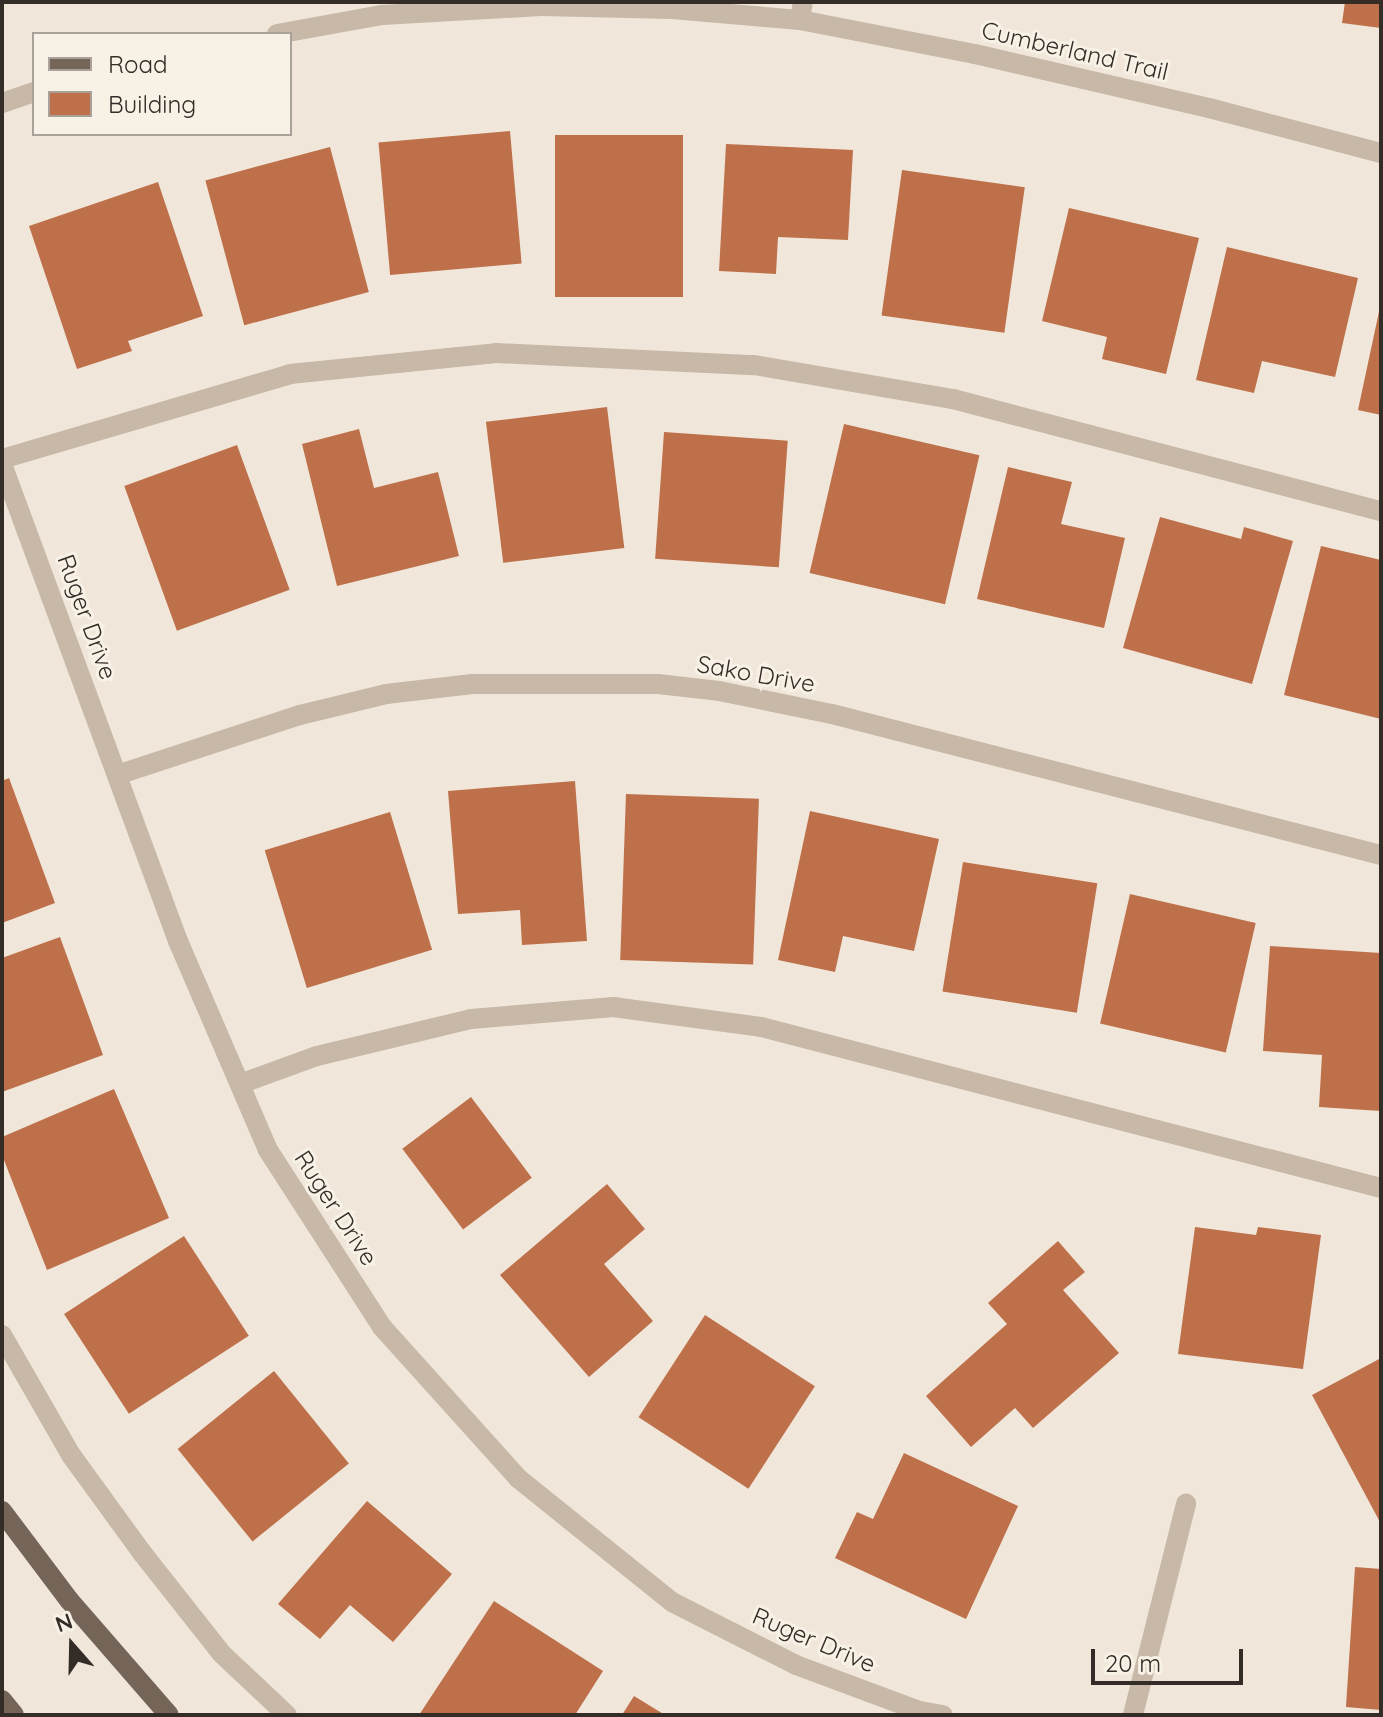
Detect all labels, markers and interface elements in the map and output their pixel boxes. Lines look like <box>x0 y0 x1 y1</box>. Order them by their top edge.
street label: Cumberland Trail <box>979 16 1171 86</box>
legend <box>32 32 292 136</box>
text: Road <box>108 49 168 79</box>
text: Building <box>108 89 196 119</box>
street label: Ruger Drive <box>51 551 123 683</box>
street label: Sako Drive <box>695 649 817 699</box>
street label: Ruger Drive <box>288 1145 384 1271</box>
street label: Ruger Drive <box>748 1601 880 1679</box>
north arrow <box>32 1605 112 1685</box>
text: N <box>51 1607 76 1638</box>
scale bar <box>1095 1633 1247 1683</box>
text: 20 m <box>1105 1648 1161 1678</box>

